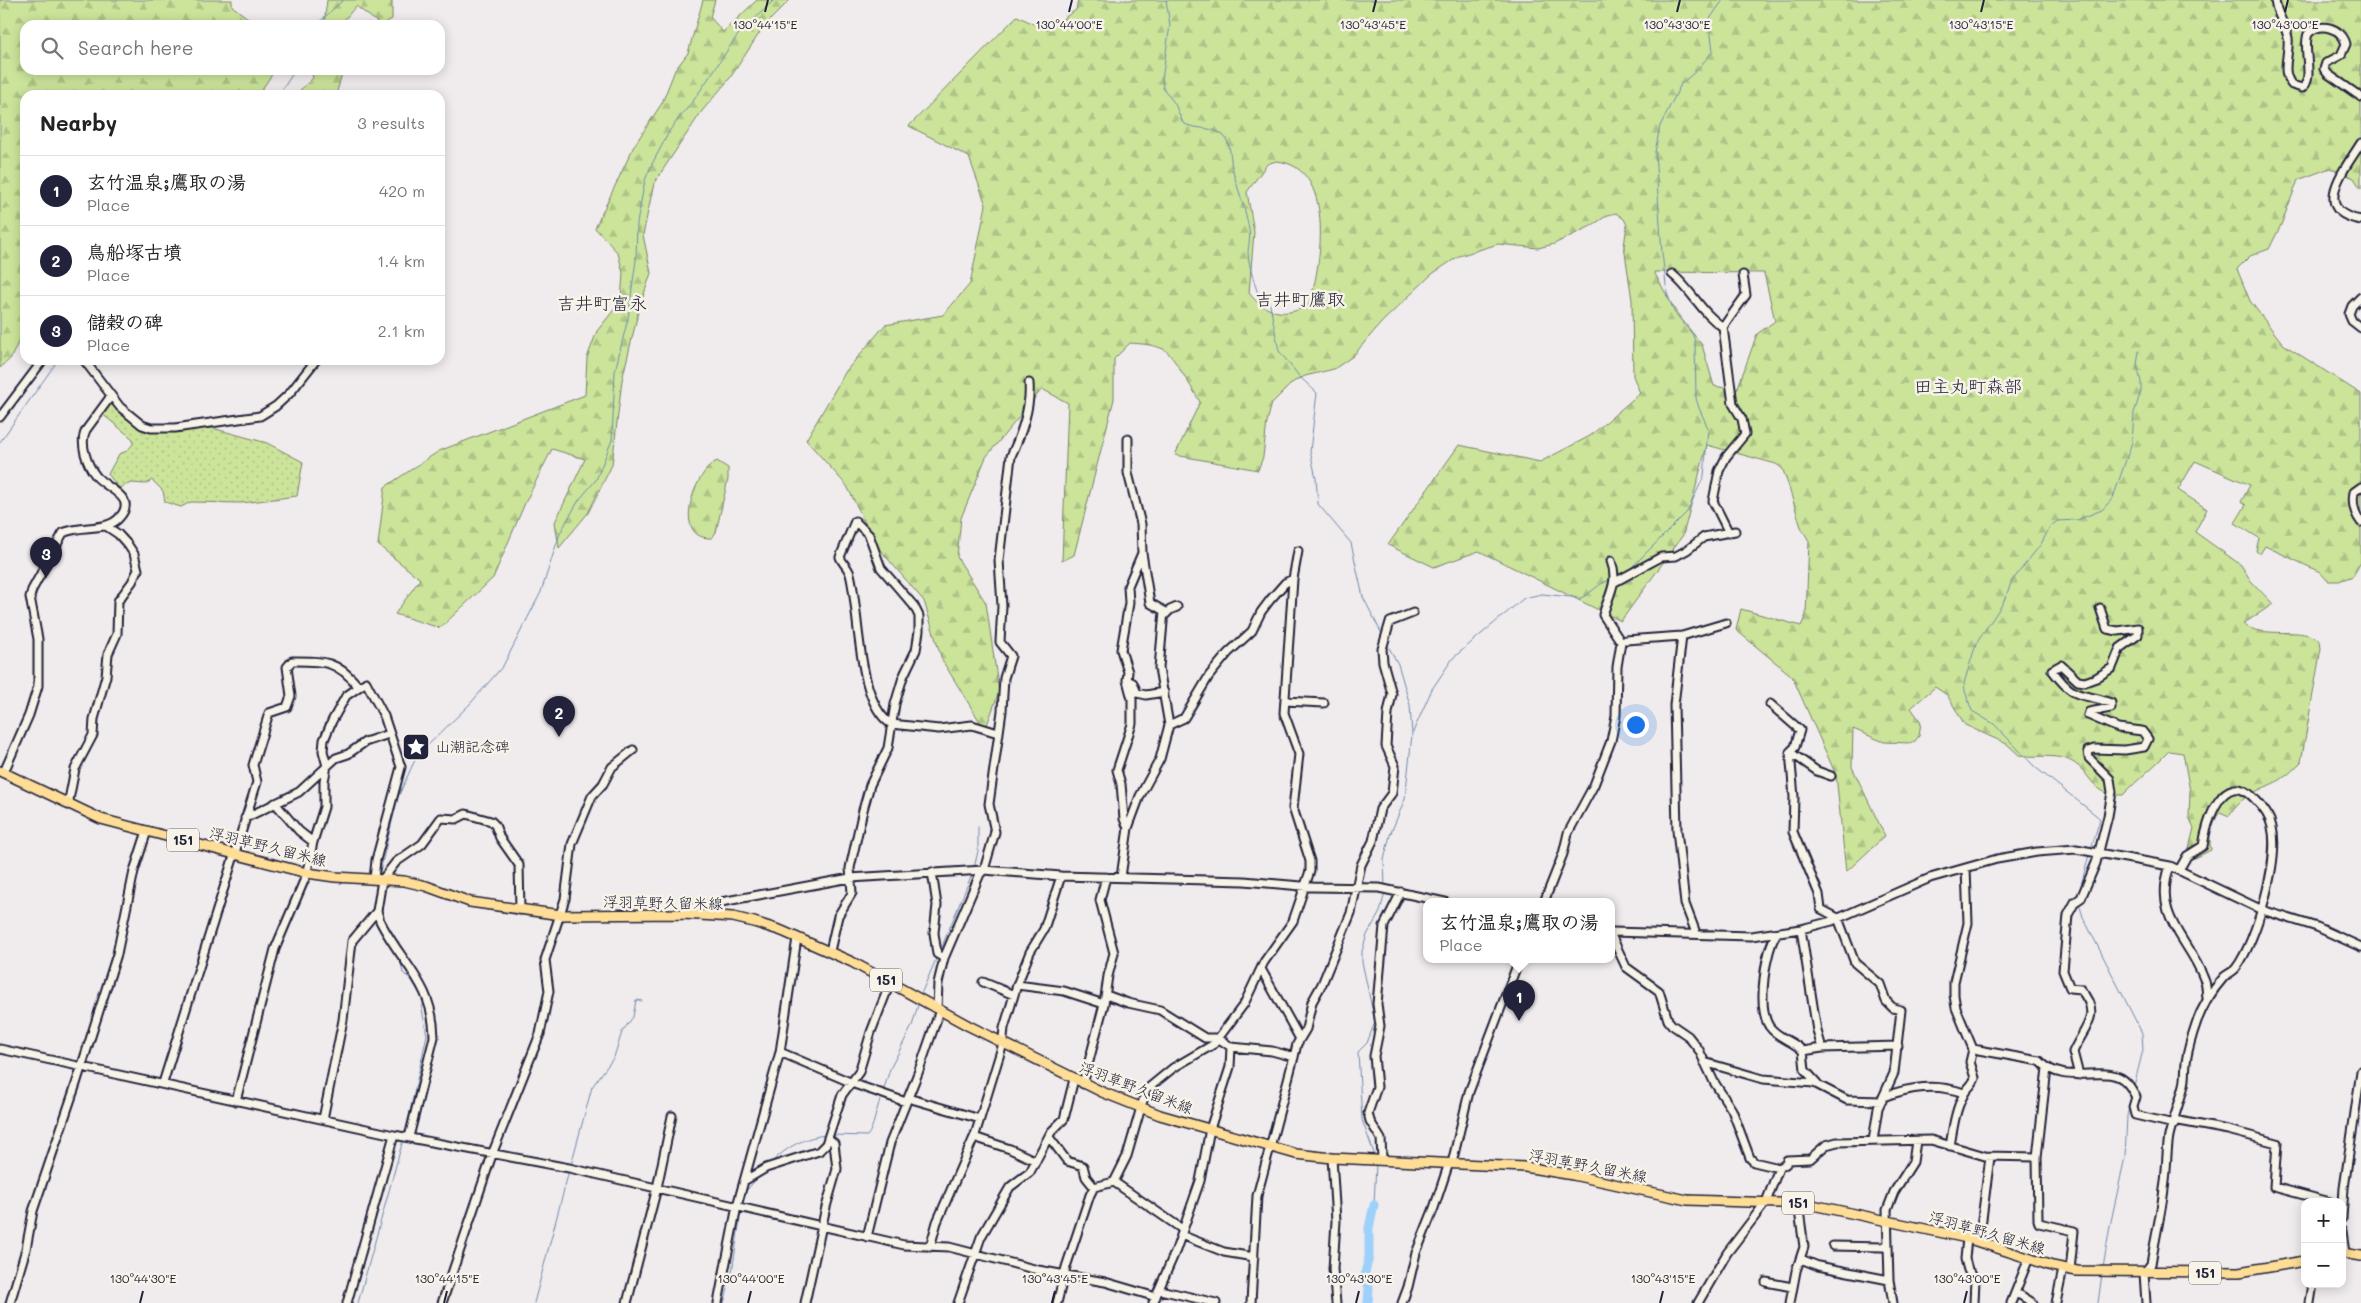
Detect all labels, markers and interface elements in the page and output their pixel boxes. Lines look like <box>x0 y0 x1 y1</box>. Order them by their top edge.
text: 130°44'15"E <box>733 16 797 32</box>
text: 130°44'00"E <box>1035 16 1103 32</box>
text: 130°43'45"E <box>1340 16 1406 32</box>
text: 130°43'30"E <box>1644 16 1710 32</box>
text: 130°43'15"E <box>1949 16 2013 32</box>
text: 130°43'00"E <box>2251 16 2319 32</box>
search box <box>20 20 445 75</box>
icon: search <box>38 34 66 62</box>
text: Search here <box>78 35 194 60</box>
text: Nearby <box>40 109 117 136</box>
text: 3 results <box>357 112 425 133</box>
text: 玄竹温泉;鷹取の湯 <box>87 169 246 194</box>
text: 1 <box>52 180 60 201</box>
text: 420 m <box>379 180 425 201</box>
text: Place <box>87 194 130 215</box>
text: 鳥船塚古墳 <box>87 239 182 264</box>
text: 2 <box>52 250 60 271</box>
text: 1.4 km <box>377 250 425 271</box>
text: Place <box>87 264 130 285</box>
district label: 吉井町鷹取 <box>1255 287 1345 311</box>
district label: 吉井町富永 <box>557 291 647 315</box>
text: 儲穀の碑 <box>87 309 163 334</box>
text: 3 <box>51 320 61 341</box>
text: 2.1 km <box>378 320 425 341</box>
text: Place <box>87 334 130 355</box>
district label: 田主丸町森部 <box>1914 374 2022 398</box>
pin: 3 <box>30 537 62 578</box>
pin: 2 <box>543 696 575 737</box>
your location <box>1623 712 1649 738</box>
place icon: 山潮記念碑 <box>401 732 431 762</box>
place label: 山潮記念碑 <box>435 736 510 756</box>
street label: 浮羽草野久留米線 <box>208 822 329 870</box>
road number: 151 <box>167 828 199 852</box>
street label: 浮羽草野久留米線 <box>603 891 723 913</box>
popup <box>1423 898 1615 963</box>
text: 玄竹温泉;鷹取の湯 <box>1440 909 1598 934</box>
text: Place <box>1440 934 1483 955</box>
road number: 151 <box>870 968 902 992</box>
pin: 1 <box>1503 980 1535 1021</box>
street label: 浮羽草野久留米線 <box>1077 1056 1196 1118</box>
street label: 浮羽草野久留米線 <box>1527 1144 1649 1186</box>
road number: 151 <box>1782 1192 1814 1214</box>
map controls <box>2301 1198 2346 1288</box>
button: + <box>2301 1198 2346 1243</box>
street label: 浮羽草野久留米線 <box>1927 1206 2048 1258</box>
button: − <box>2301 1243 2346 1288</box>
road number: 151 <box>2189 1262 2221 1284</box>
text: 130°44'30"E <box>110 1270 176 1286</box>
text: 130°44'15"E <box>415 1270 479 1286</box>
text: 130°44'00"E <box>717 1270 785 1286</box>
text: 130°43'45"E <box>1022 1270 1088 1286</box>
text: 130°43'30"E <box>1326 1270 1392 1286</box>
text: 130°43'15"E <box>1631 1270 1695 1286</box>
text: 130°43'00"E <box>1933 1270 2001 1286</box>

